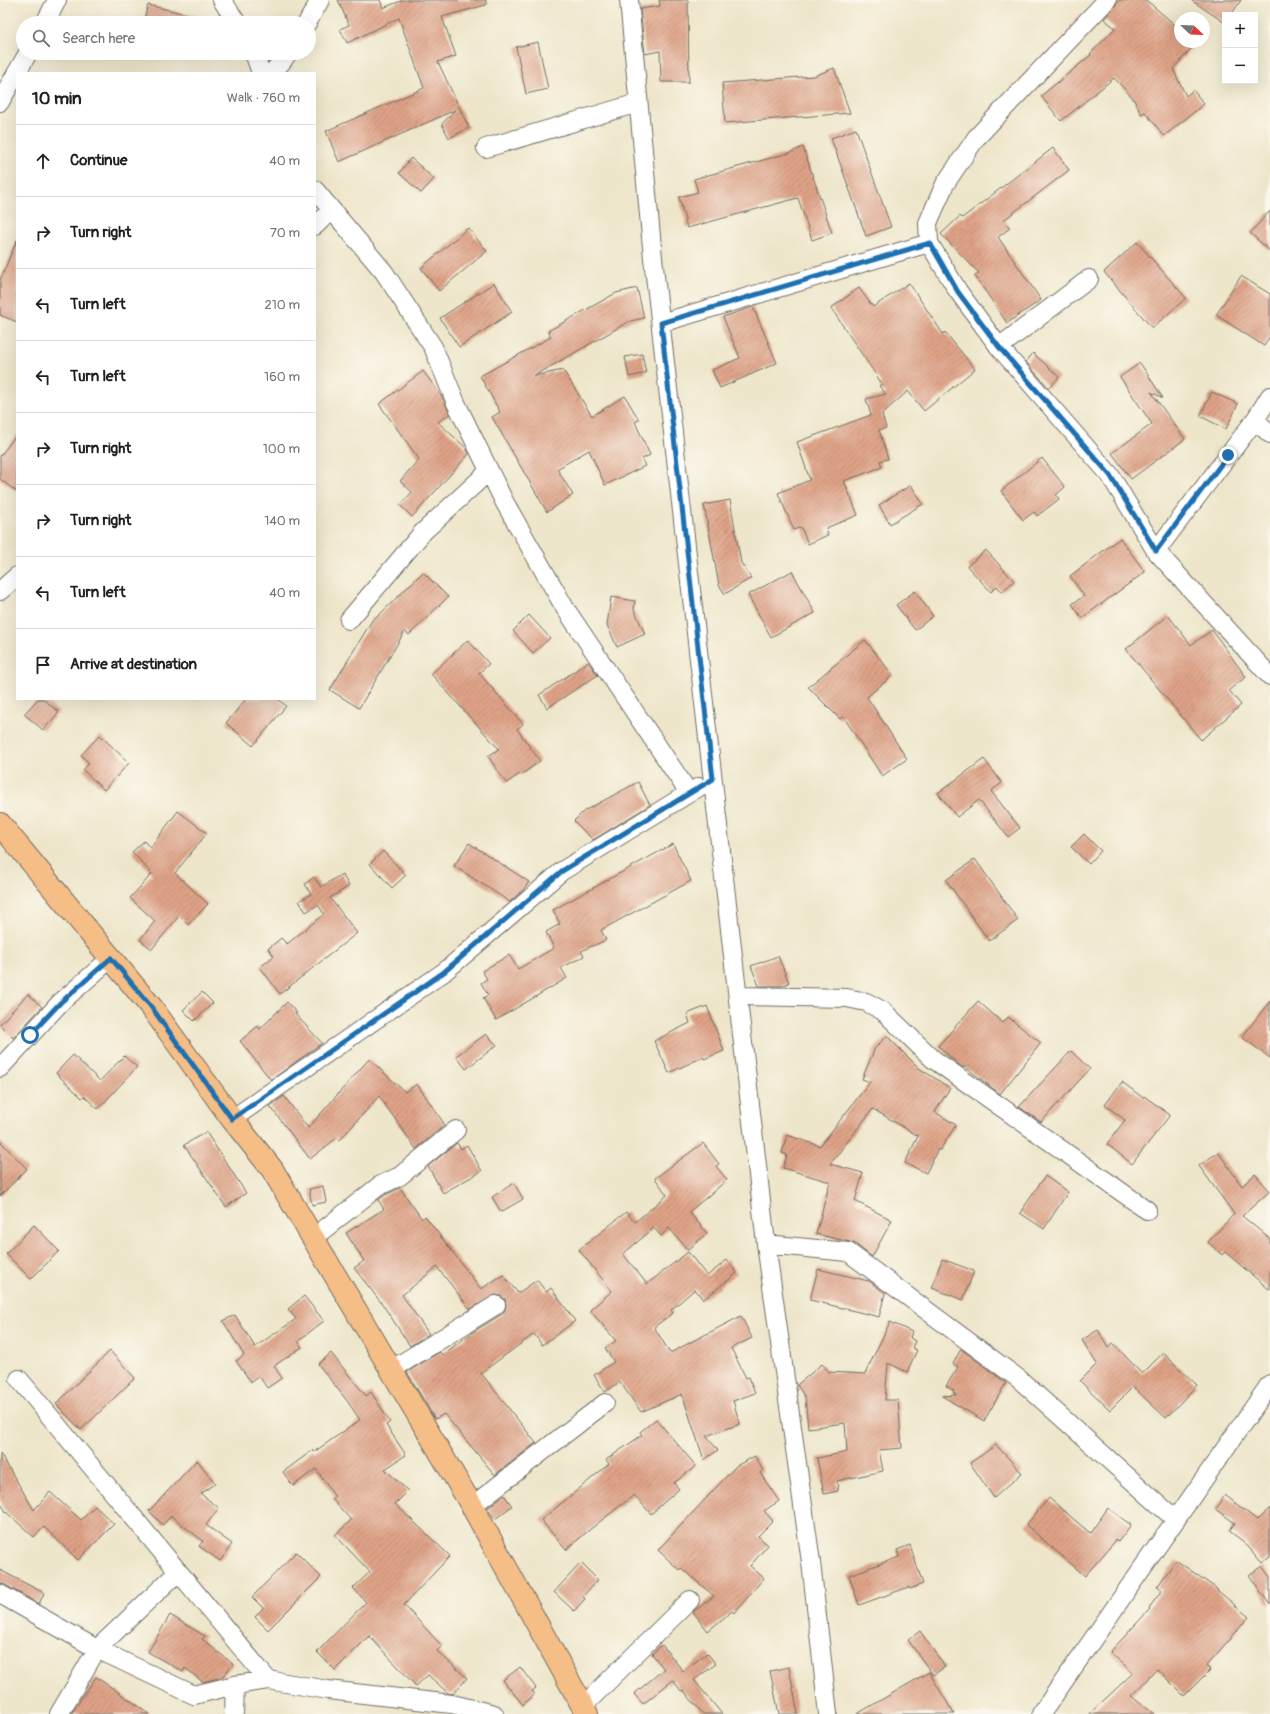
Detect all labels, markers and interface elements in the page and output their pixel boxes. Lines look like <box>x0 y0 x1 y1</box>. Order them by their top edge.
north arrow <box>1174 12 1210 48</box>
map controls <box>1222 12 1258 84</box>
button: + <box>1222 12 1258 48</box>
search box <box>16 16 316 60</box>
icon: search <box>30 27 52 49</box>
text: Search here <box>62 29 135 48</box>
button: − <box>1222 48 1258 84</box>
text: 10 min <box>32 88 82 109</box>
text: Walk · 760 m <box>227 90 300 106</box>
icon: ahead <box>32 150 54 172</box>
text: Continue <box>70 151 128 170</box>
text: 40 m <box>269 153 300 169</box>
icon: right <box>32 222 54 244</box>
text: Turn right <box>70 223 131 242</box>
text: 70 m <box>270 225 300 241</box>
icon: left <box>32 294 54 316</box>
text: Turn left <box>70 295 126 314</box>
text: 210 m <box>264 297 300 313</box>
icon: left <box>32 366 54 388</box>
text: Turn left <box>70 367 126 386</box>
text: 160 m <box>264 369 300 385</box>
icon: right <box>32 438 54 460</box>
text: Turn right <box>70 439 131 458</box>
text: 100 m <box>263 441 300 457</box>
route end <box>1219 446 1237 464</box>
icon: right <box>32 510 54 532</box>
text: Turn right <box>70 511 131 530</box>
text: 140 m <box>264 513 300 529</box>
icon: left <box>32 582 54 604</box>
text: Turn left <box>70 583 126 602</box>
text: 40 m <box>269 585 300 601</box>
icon: arrive <box>32 654 54 676</box>
text: Arrive at destination <box>70 655 197 674</box>
route start <box>21 1026 39 1044</box>

